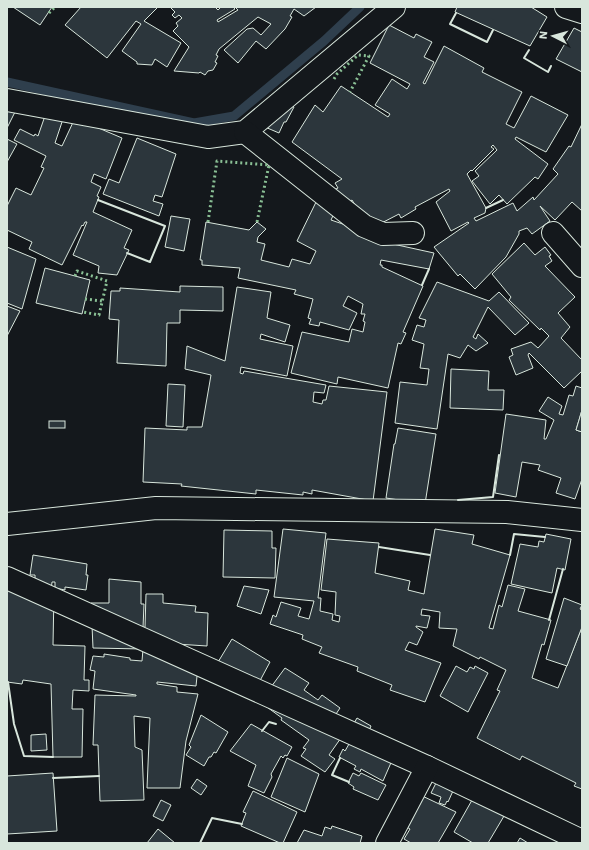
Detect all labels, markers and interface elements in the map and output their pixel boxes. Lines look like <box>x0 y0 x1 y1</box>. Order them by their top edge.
north arrow <box>533 16 573 56</box>
text: N <box>537 30 550 40</box>

